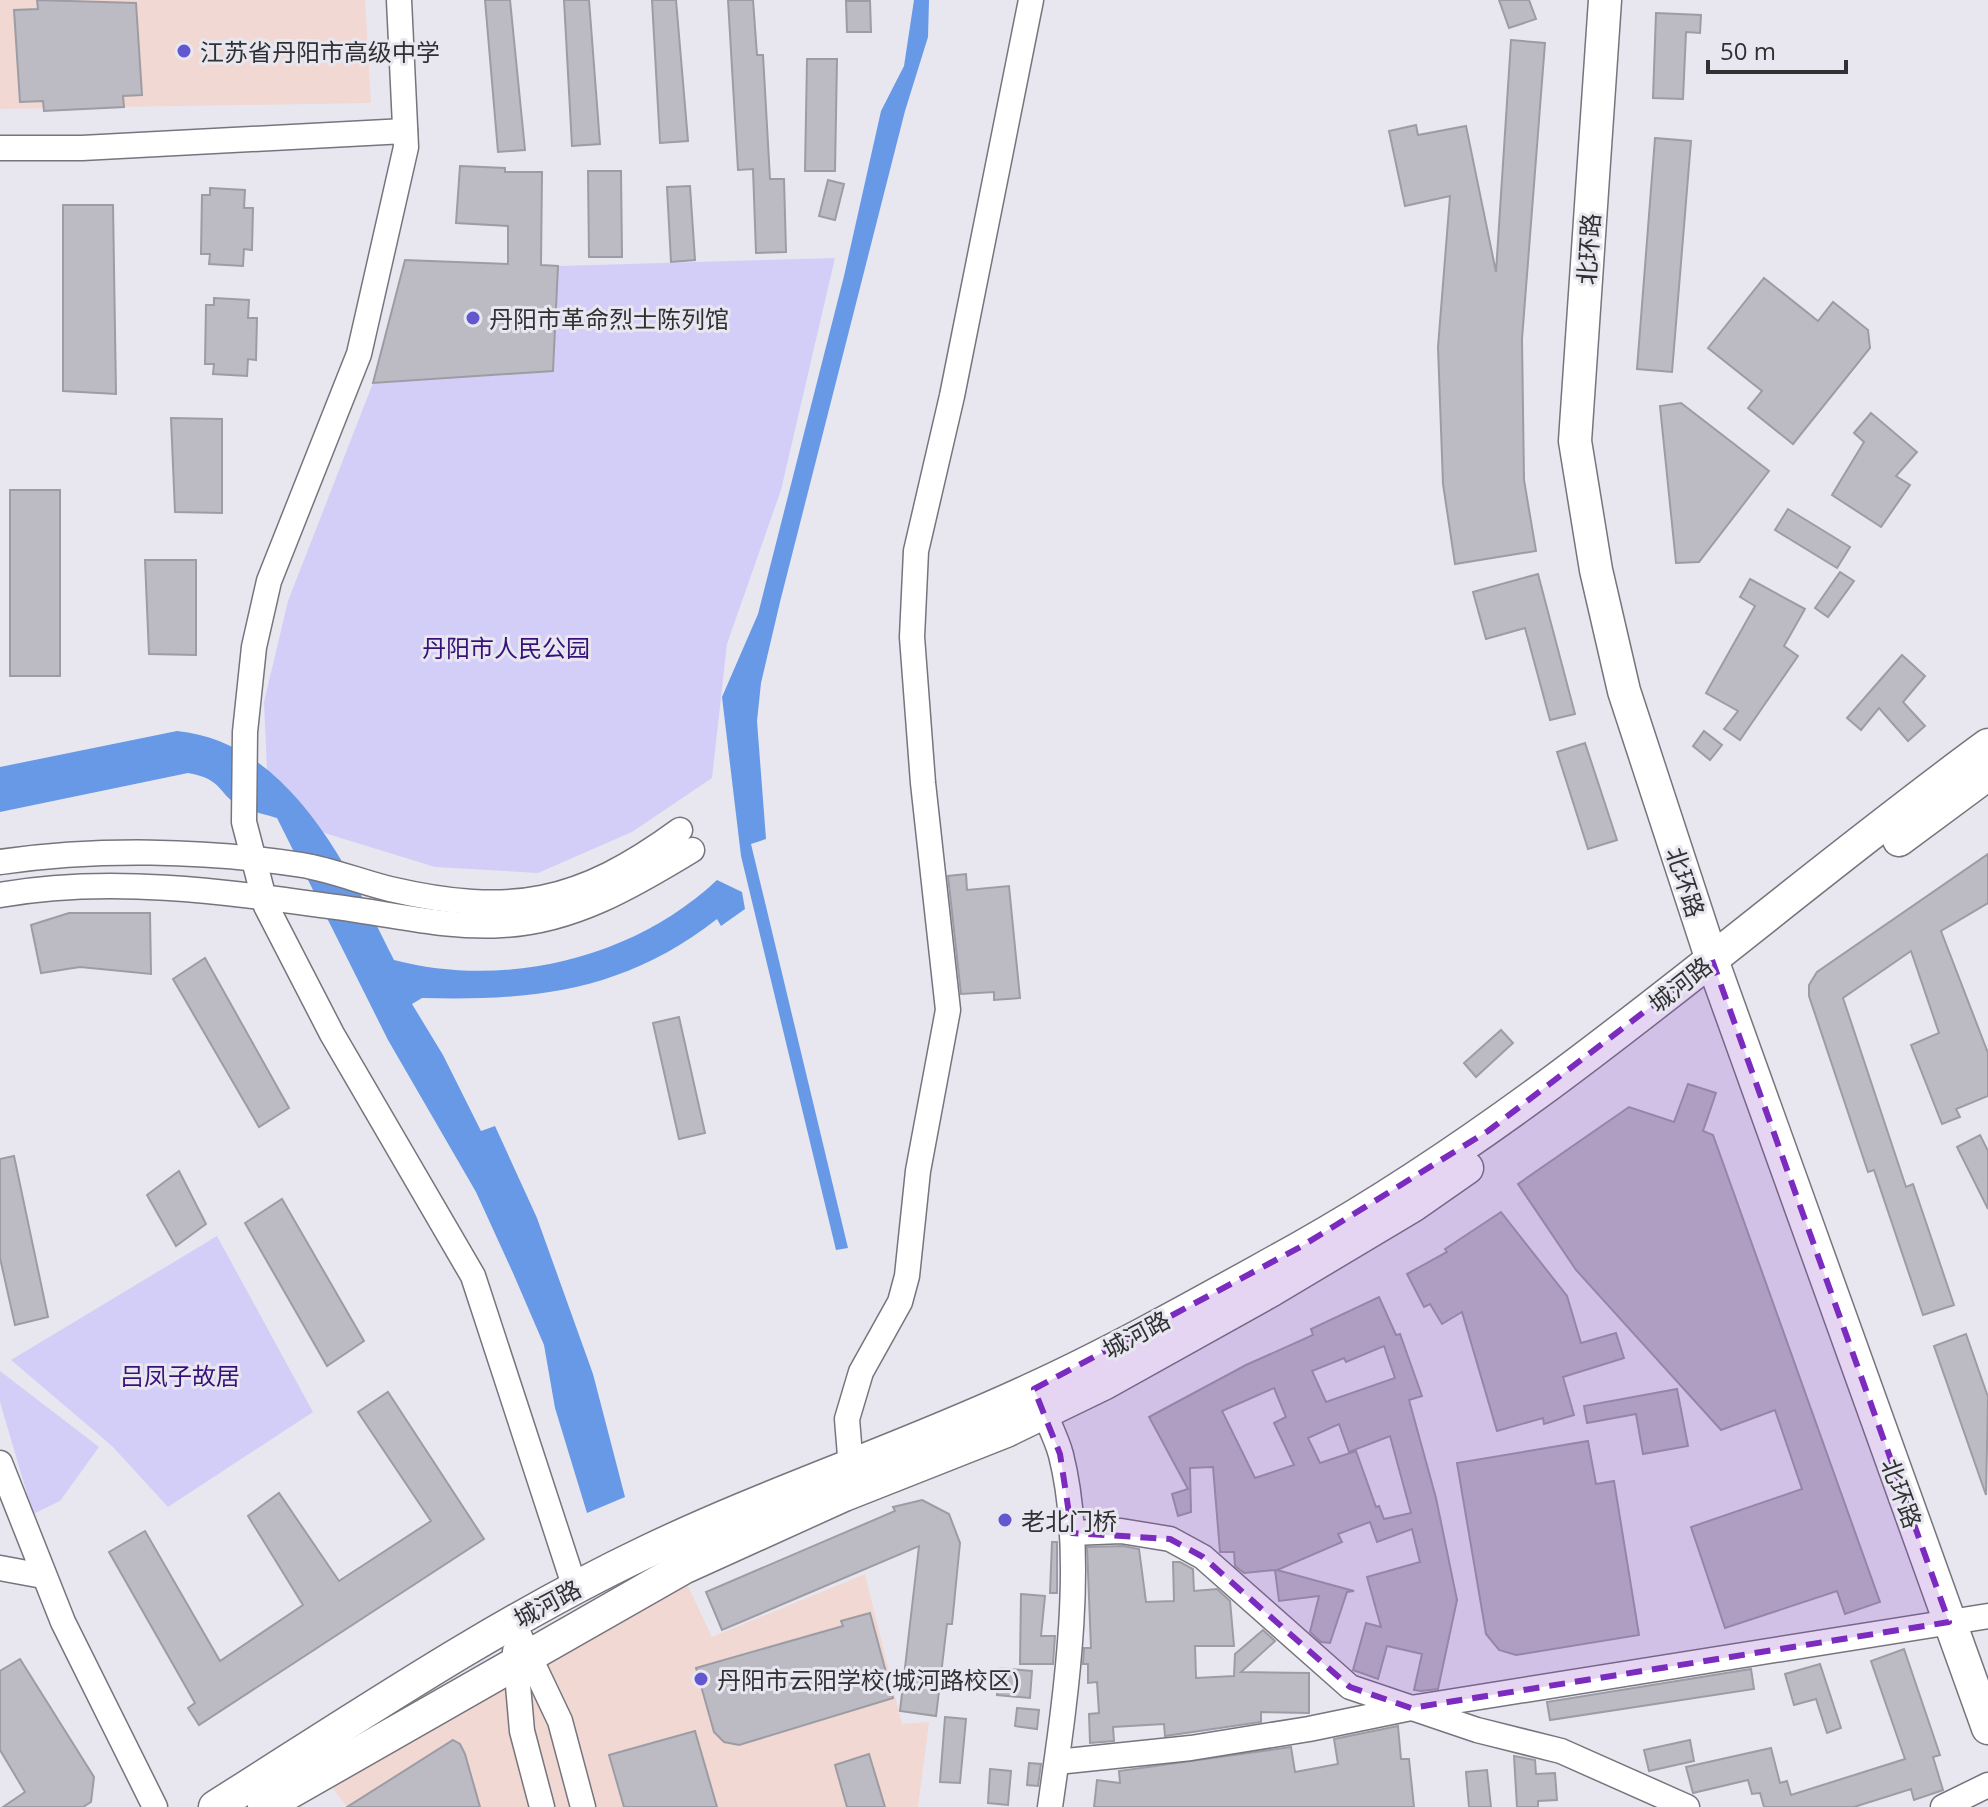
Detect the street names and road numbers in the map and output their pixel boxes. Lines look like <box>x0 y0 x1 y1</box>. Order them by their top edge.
street label: 北环路 <box>1569 212 1607 286</box>
street label: 北环路 <box>1659 843 1713 921</box>
street label: 城河路 <box>1641 949 1719 1019</box>
street label: 城河路 <box>1096 1303 1176 1365</box>
street label: 北环路 <box>1874 1454 1930 1532</box>
street label: 城河路 <box>507 1572 587 1634</box>

